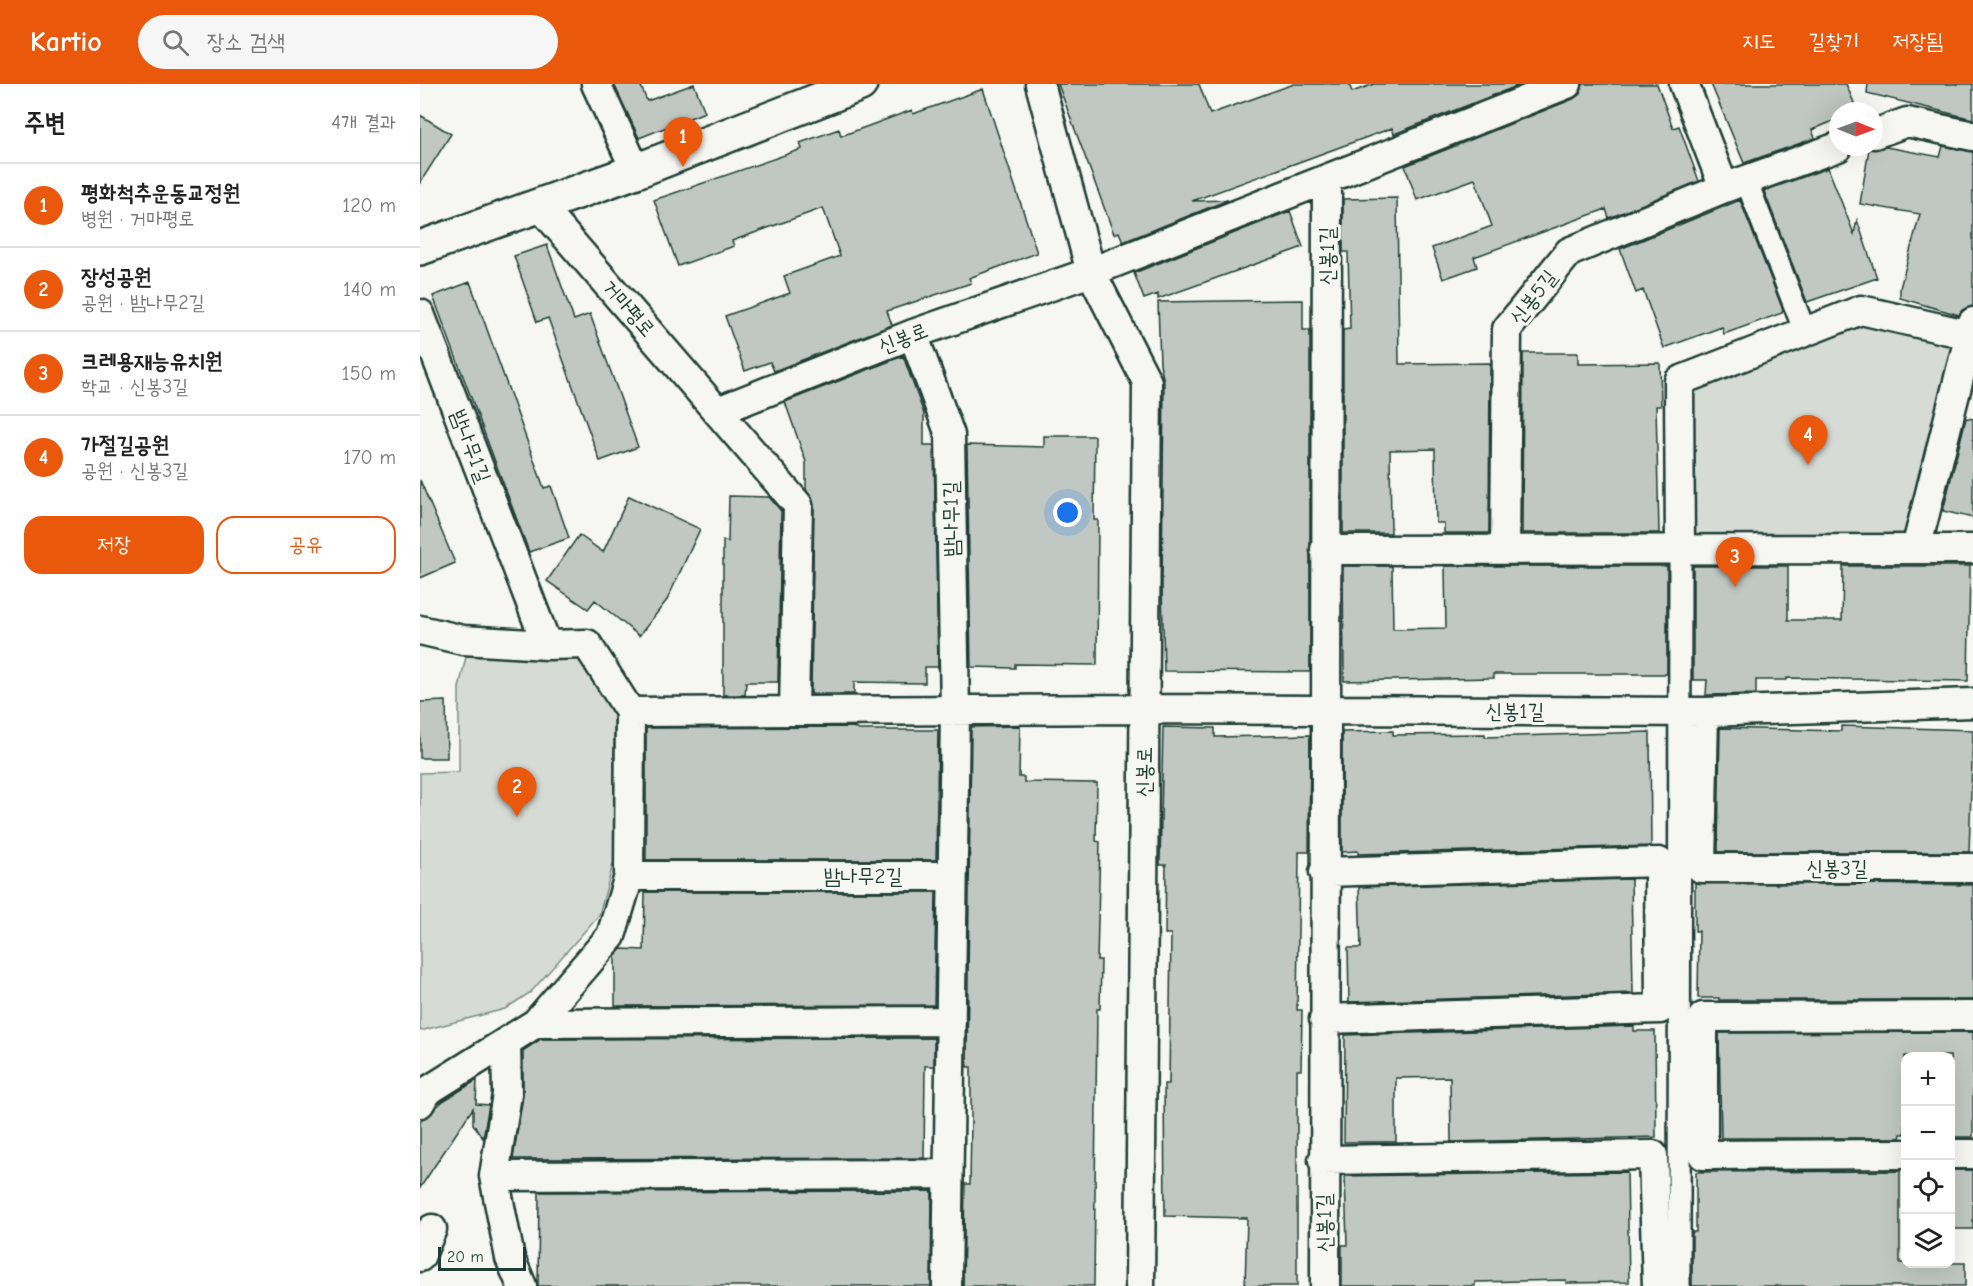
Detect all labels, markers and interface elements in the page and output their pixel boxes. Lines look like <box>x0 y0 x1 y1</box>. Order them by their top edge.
search box <box>138 15 558 69</box>
text: Kartio <box>30 26 102 58</box>
icon: search <box>159 26 192 59</box>
text: 장소 검색 <box>207 29 285 55</box>
text: 지도 <box>1742 29 1776 53</box>
text: 길찾기 <box>1809 29 1859 53</box>
text: 저장됨 <box>1892 29 1943 53</box>
north arrow <box>1829 102 1883 156</box>
text: 주변 <box>24 108 66 138</box>
text: 4개 결과 <box>331 111 396 134</box>
pin: 1 <box>664 118 702 167</box>
text: 평화척추운동교정원 <box>81 180 240 206</box>
text: 1 <box>40 194 47 217</box>
text: 120 m <box>342 194 396 217</box>
text: 병원 · 거마평로 <box>81 207 194 230</box>
street label: 신봉1길 <box>1315 226 1339 286</box>
text: 장성공원 <box>81 264 152 290</box>
street label: 신봉5길 <box>1504 265 1562 329</box>
street label: 거마평로 <box>598 275 660 341</box>
text: 2 <box>39 278 48 301</box>
text: 140 m <box>343 278 396 301</box>
text: 공원 · 밤나무2길 <box>81 291 205 314</box>
street label: 신봉로 <box>875 318 931 358</box>
text: 크레용재능유치원 <box>81 348 223 374</box>
text: 3 <box>39 362 48 385</box>
text: 150 m <box>342 362 396 385</box>
text: 학교 · 신봉3길 <box>81 375 188 398</box>
street label: 밤나무1길 <box>446 406 496 486</box>
pin: 4 <box>1788 416 1828 465</box>
text: 가절길공원 <box>81 432 170 458</box>
text: 4 <box>39 446 48 469</box>
text: 170 m <box>343 446 396 469</box>
text: 공원 · 신봉3길 <box>81 459 188 482</box>
street label: 밤나무1길 <box>938 481 964 557</box>
your location <box>1053 498 1082 527</box>
button: 저장 <box>24 516 204 574</box>
button: 공유 <box>216 516 396 574</box>
pin: 3 <box>1716 538 1754 587</box>
street label: 신봉1길 <box>1485 699 1545 723</box>
street label: 신봉로 <box>1132 746 1156 798</box>
pin: 2 <box>498 768 536 817</box>
street label: 신봉3길 <box>1806 856 1868 880</box>
street label: 밤나무2길 <box>824 864 902 888</box>
map controls <box>1901 1052 1955 1268</box>
button: + <box>1901 1052 1955 1106</box>
button: − <box>1901 1106 1955 1160</box>
button: locate <box>1901 1160 1955 1214</box>
street label: 신봉1길 <box>1311 1193 1337 1253</box>
button: layers <box>1901 1214 1955 1268</box>
scale bar <box>438 1244 526 1272</box>
text: 20 m <box>447 1248 484 1266</box>

